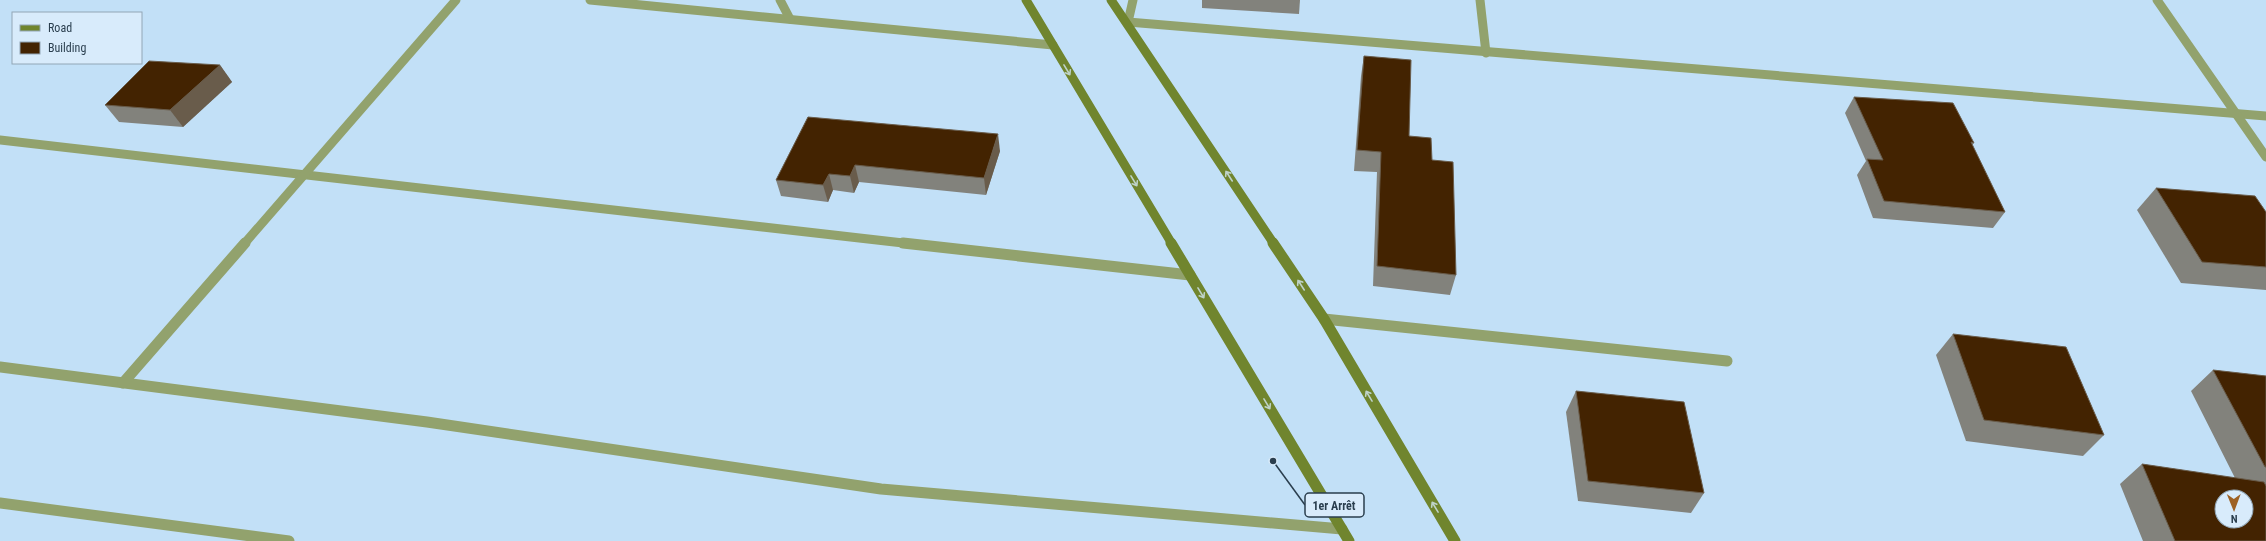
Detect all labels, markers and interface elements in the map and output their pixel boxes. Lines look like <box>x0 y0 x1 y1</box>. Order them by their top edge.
legend <box>12 12 142 64</box>
text: Road <box>48 21 72 35</box>
text: Building <box>48 41 86 55</box>
one-way arrow <box>1064 64 1072 76</box>
one-way arrow <box>1225 170 1233 182</box>
one-way arrow <box>1130 175 1138 186</box>
one-way arrow <box>1297 280 1305 291</box>
one-way arrow <box>1197 287 1205 299</box>
one-way arrow <box>1364 390 1372 402</box>
one-way arrow <box>1264 398 1272 410</box>
north arrow <box>2214 489 2254 529</box>
callout: 1er Arrêt <box>1305 493 1364 517</box>
text: 1er Arrêt <box>1313 499 1356 513</box>
one-way arrow <box>1431 502 1439 513</box>
text: N <box>2230 512 2238 525</box>

